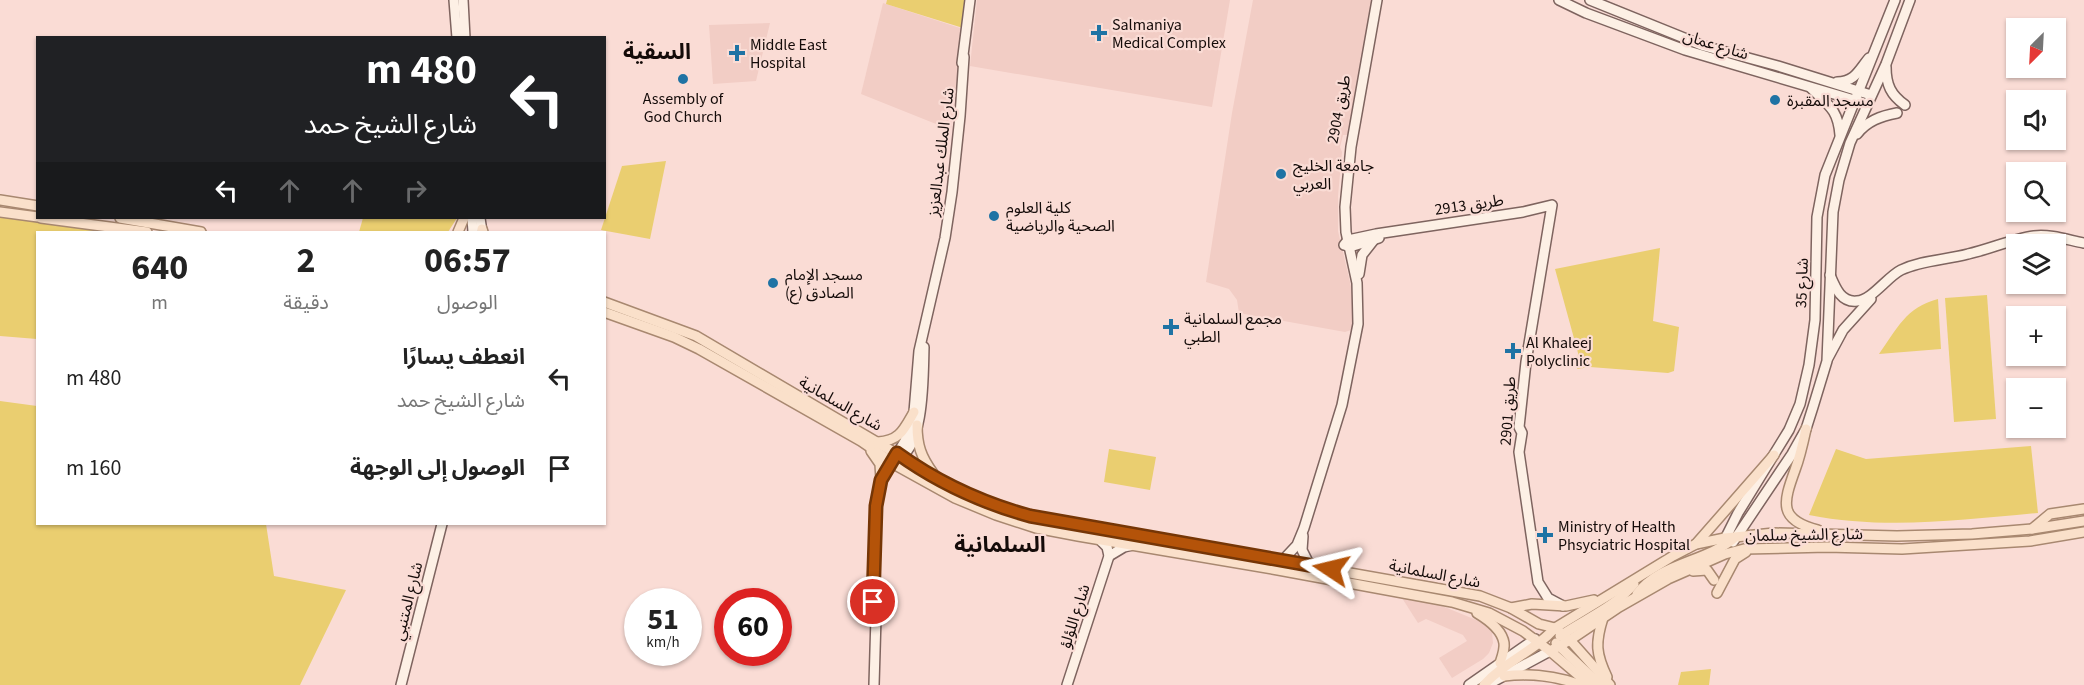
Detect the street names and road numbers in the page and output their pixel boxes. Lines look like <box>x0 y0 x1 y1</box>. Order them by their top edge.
street label: شارع عمان <box>1680 25 1751 66</box>
street label: طريق 2904 <box>1322 73 1356 145</box>
street label: شارع الملك عبدالعزيز <box>922 86 961 219</box>
street label: طريق 2913 <box>1433 189 1505 221</box>
street label: شارع 35 <box>1790 258 1815 309</box>
street label: شارع السلمانية <box>794 371 886 437</box>
street label: طريق 2901 <box>1495 376 1521 446</box>
street label: شارع الشيخ سلمان <box>1745 523 1863 548</box>
street label: شارع السلمانية <box>1387 554 1482 595</box>
street label: شارع المتنبي <box>388 560 429 643</box>
street label: شارع اللؤلؤ <box>1054 581 1097 652</box>

